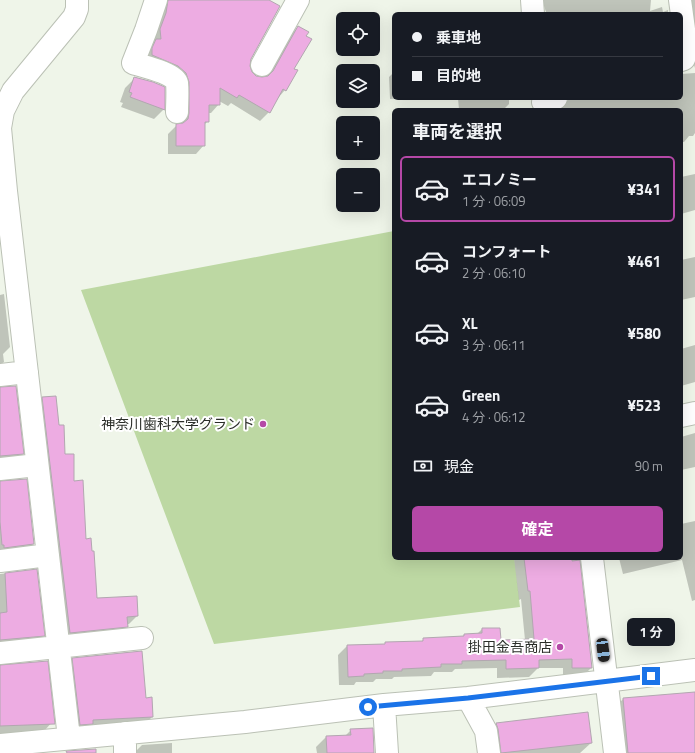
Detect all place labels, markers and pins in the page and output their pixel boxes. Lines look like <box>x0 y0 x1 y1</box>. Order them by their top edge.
place label: 神奈川歯科大学グランド <box>101 413 255 434</box>
marker: 神奈川歯科大学グランド <box>258 419 268 429</box>
place label: 掛田金吾商店 <box>468 636 552 657</box>
marker: 掛田金吾商店 <box>555 642 565 652</box>

